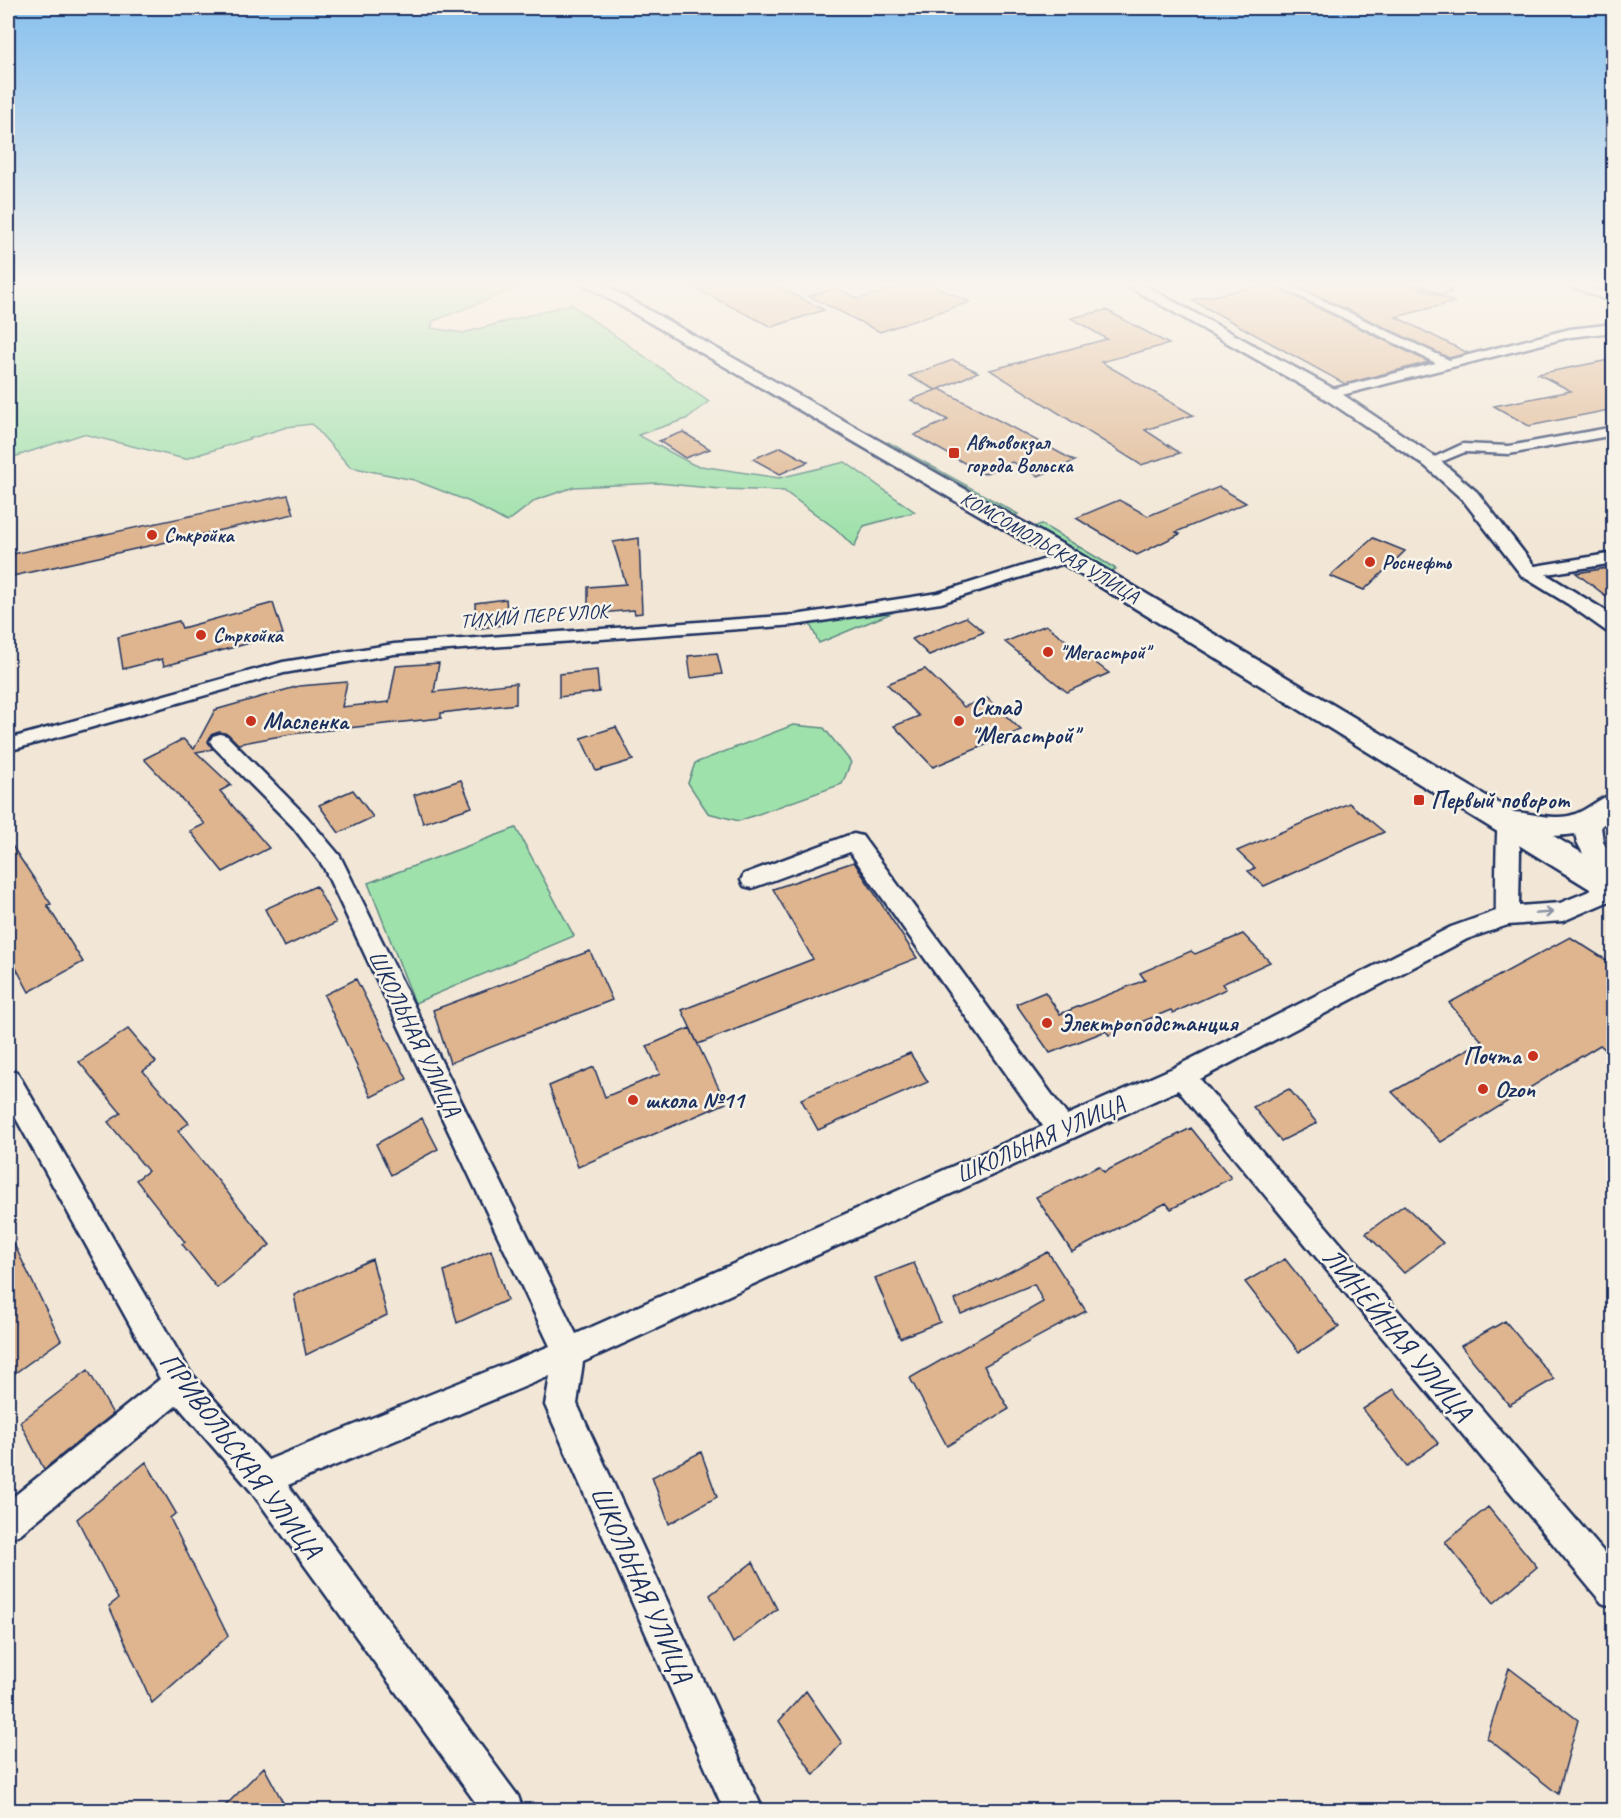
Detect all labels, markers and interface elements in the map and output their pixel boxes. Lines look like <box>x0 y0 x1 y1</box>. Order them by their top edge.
place label: Автовокзал города Вольска <box>966 430 1074 478</box>
marker: Автовокзал города Вольска <box>947 446 961 460</box>
street label: КОМСОМОЛЬСКАЯ УЛИЦА <box>956 486 1145 609</box>
place label: Сткройка <box>164 523 235 548</box>
marker: Сткройка <box>145 528 159 542</box>
place label: Роснефть <box>1382 550 1453 575</box>
marker: Роснефть <box>1363 555 1377 569</box>
street label: ТИХИЙ ПЕРЕУЛОК <box>459 598 613 634</box>
place label: Стркойка <box>213 623 285 648</box>
marker: Стркойка <box>194 628 208 642</box>
place label: "Мегастрой" <box>1060 640 1154 665</box>
marker: "Мегастрой" <box>1041 645 1055 659</box>
place label: Склад "Мегастрой" <box>971 692 1084 750</box>
place label: Масленка <box>263 706 350 736</box>
marker: Масленка <box>244 714 258 728</box>
marker: Склад "Мегастрой" <box>952 714 966 728</box>
place label: Первый поворот <box>1431 785 1571 815</box>
marker: Первый поворот <box>1412 793 1426 807</box>
one-way arrow <box>1533 907 1553 918</box>
street label: ШКОЛЬНАЯ УЛИЦА <box>362 945 469 1122</box>
place label: Электроподстанция <box>1059 1008 1239 1038</box>
marker: Электроподстанция <box>1040 1016 1054 1030</box>
place label: Почта <box>1463 1041 1522 1071</box>
marker: Почта <box>1526 1049 1540 1063</box>
place label: Ozon <box>1495 1074 1536 1104</box>
marker: Ozon <box>1476 1082 1490 1096</box>
place label: школа №11 <box>645 1085 747 1115</box>
street label: ШКОЛЬНАЯ УЛИЦА <box>951 1088 1130 1190</box>
marker: школа №11 <box>626 1093 640 1107</box>
street label: ЛИНЕЙНАЯ УЛИЦА <box>1315 1240 1481 1428</box>
street label: ПРИВОЛЬСКАЯ УЛИЦА <box>152 1345 331 1566</box>
street label: ШКОЛЬНАЯ УЛИЦА <box>583 1480 701 1689</box>

